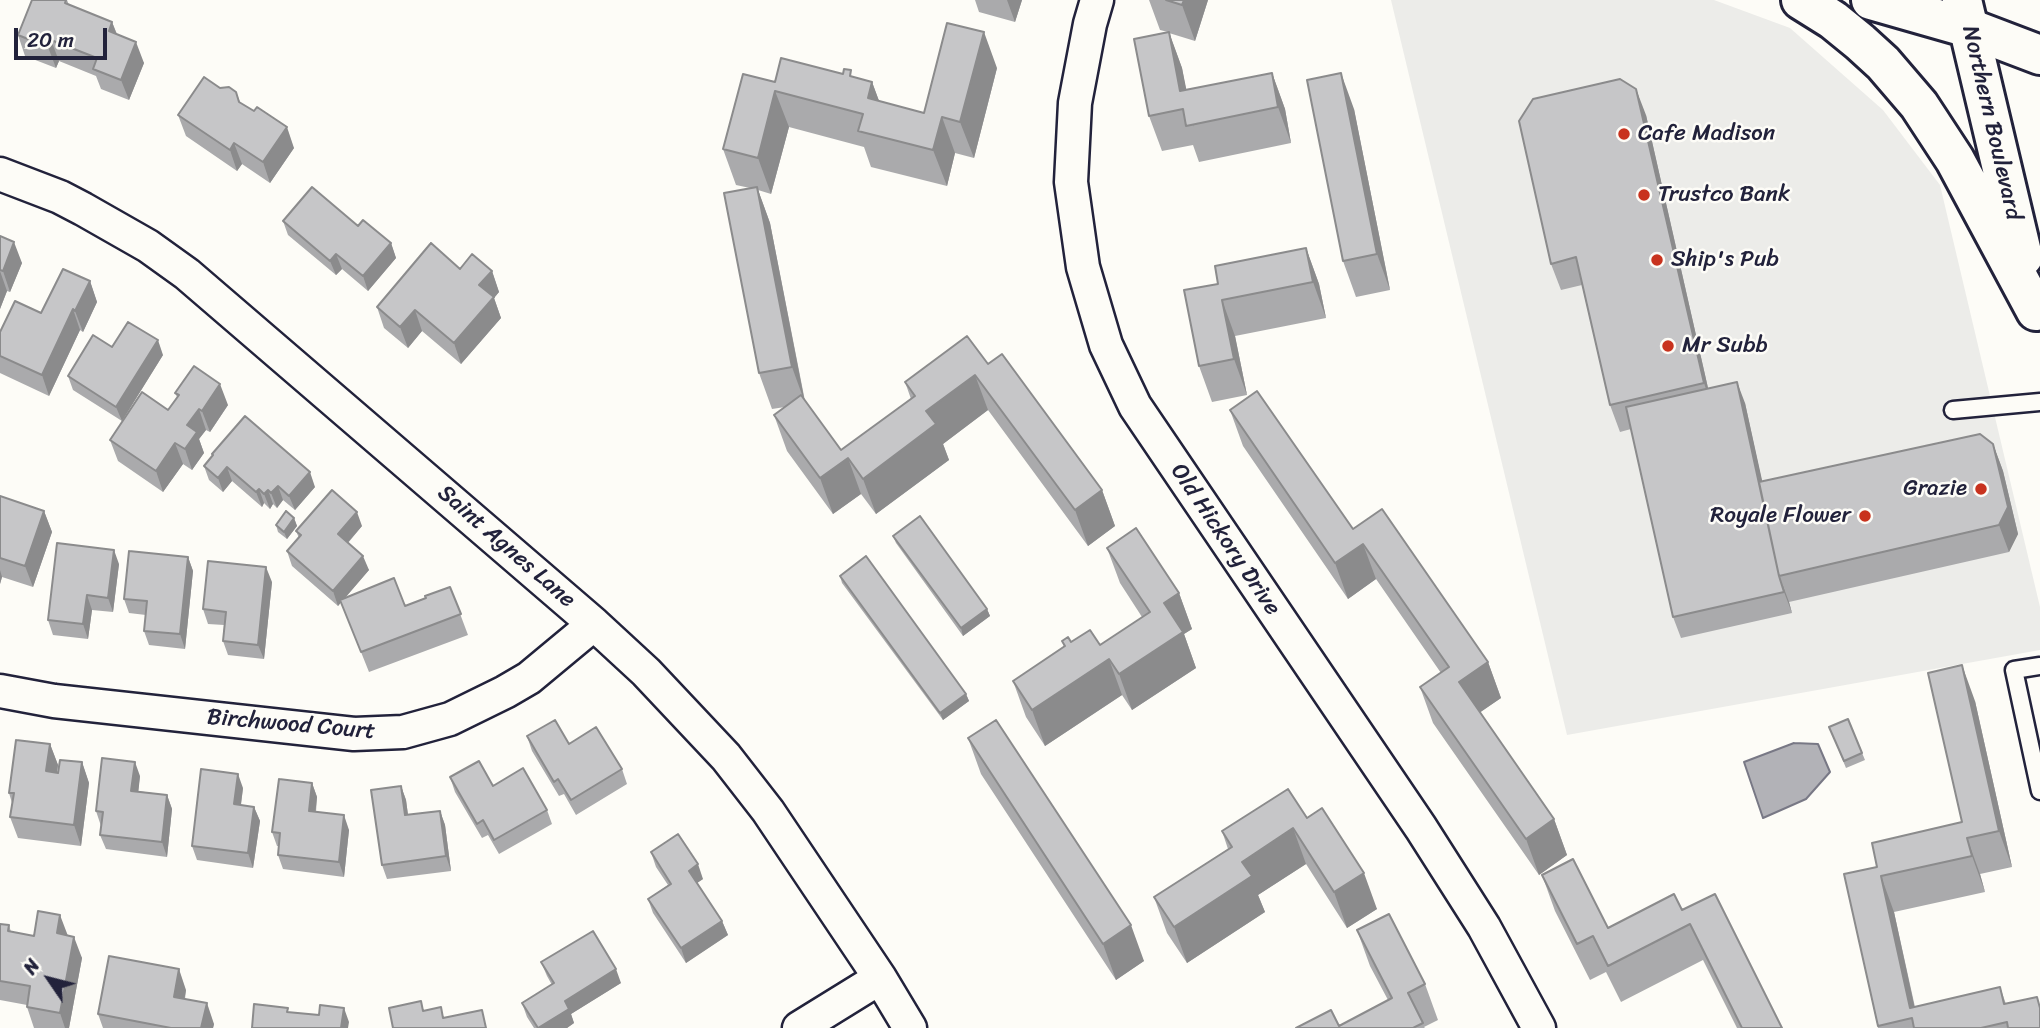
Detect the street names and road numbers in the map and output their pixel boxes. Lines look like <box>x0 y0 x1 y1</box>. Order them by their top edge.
street label: Northern Boulevard <box>1955 23 2027 223</box>
street label: Old Hickory Drive <box>1164 459 1286 621</box>
street label: Saint Agnes Lane <box>431 480 581 614</box>
street label: Birchwood Court <box>206 704 376 746</box>

